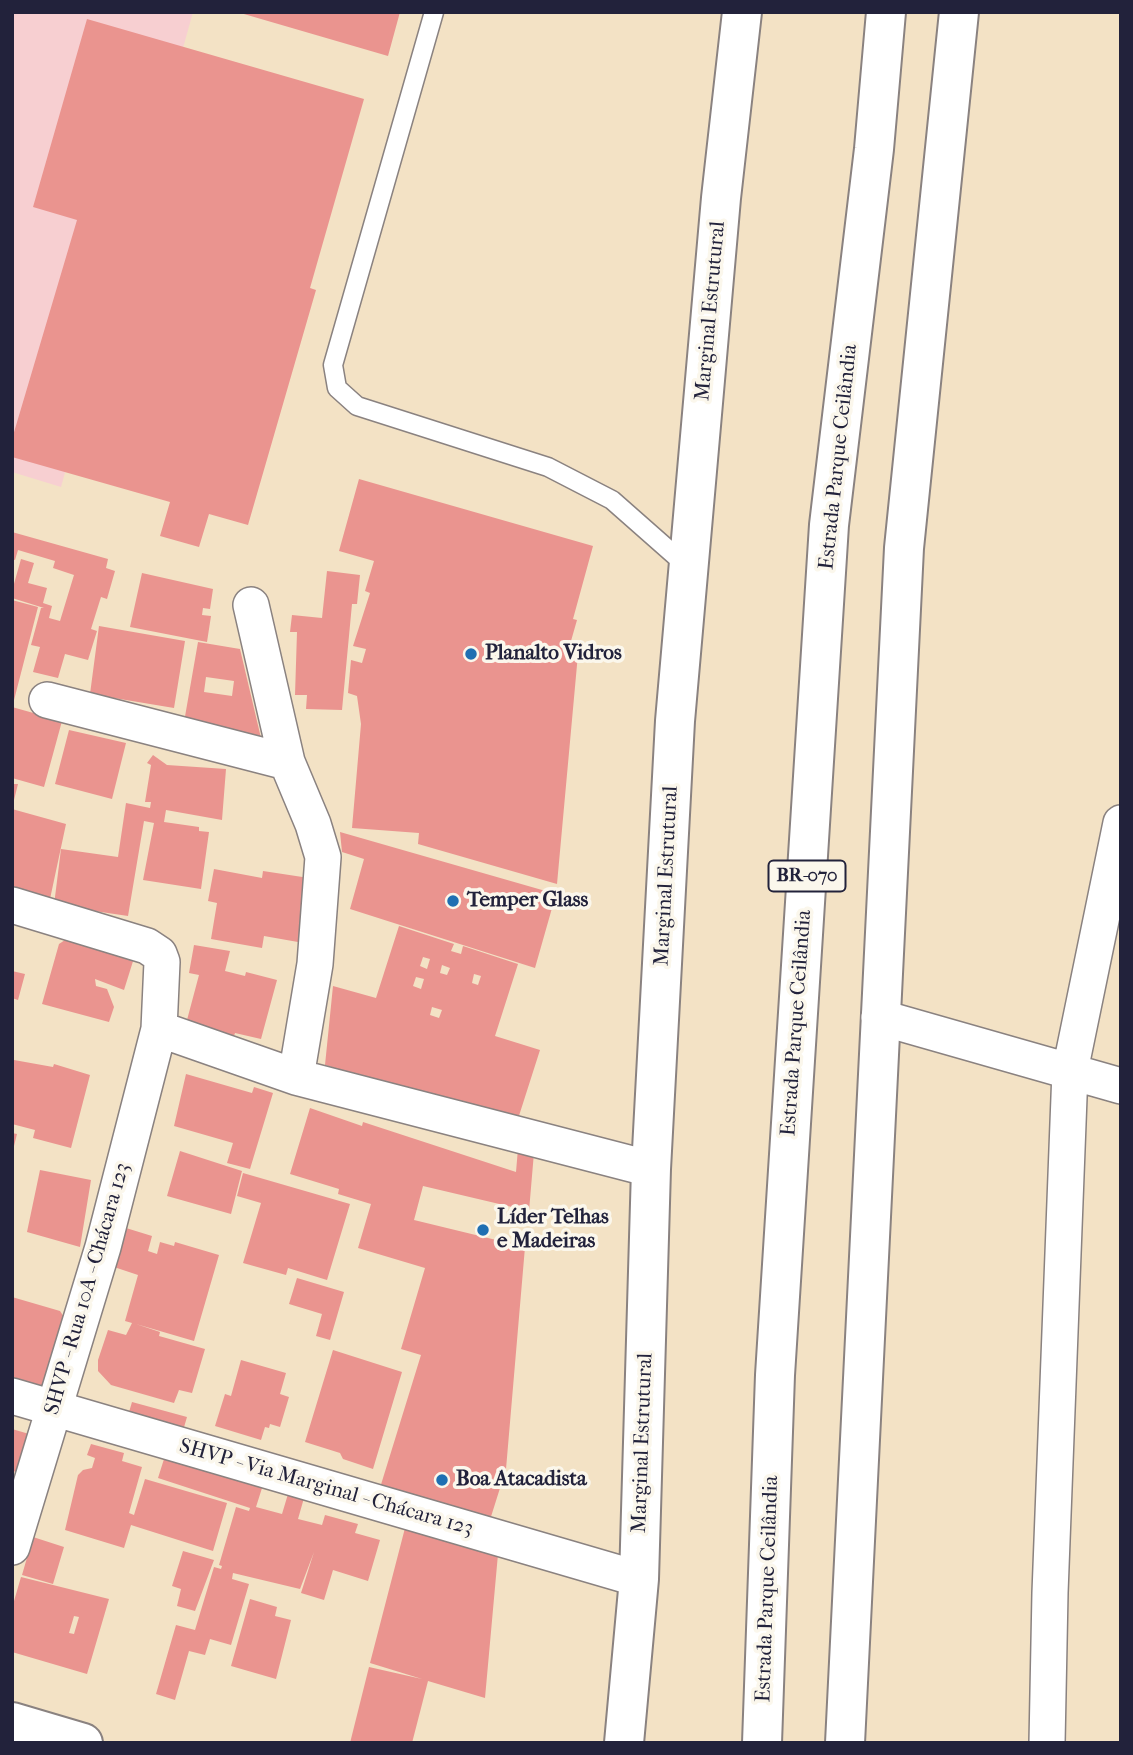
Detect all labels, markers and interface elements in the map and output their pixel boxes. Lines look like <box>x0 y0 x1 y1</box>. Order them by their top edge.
street label: Marginal Estrutural <box>691 220 731 402</box>
street label: Estrada Parque Ceilândia <box>815 343 863 571</box>
place label: Planalto Vidros <box>485 641 622 667</box>
marker: Planalto Vidros <box>463 646 479 662</box>
street label: Marginal Estrutural <box>650 785 684 967</box>
road number: BR-070 <box>768 860 846 891</box>
place label: Temper Glass <box>467 888 588 914</box>
marker: Temper Glass <box>445 893 461 909</box>
street label: Estrada Parque Ceilândia <box>777 909 817 1137</box>
street label: SHVP - Rua 10A - Chácara 123 <box>40 1160 136 1418</box>
place label: Líder Telhas e Madeiras <box>497 1205 609 1255</box>
marker: Líder Telhas e Madeiras <box>475 1222 491 1238</box>
street label: Marginal Estrutural <box>627 1352 659 1534</box>
street label: SHVP - Via Marginal - Chácara 123 <box>176 1434 476 1542</box>
place label: Boa Atacadista <box>456 1467 587 1493</box>
marker: Boa Atacadista <box>434 1472 450 1488</box>
street label: Estrada Parque Ceilândia <box>751 1475 785 1703</box>

